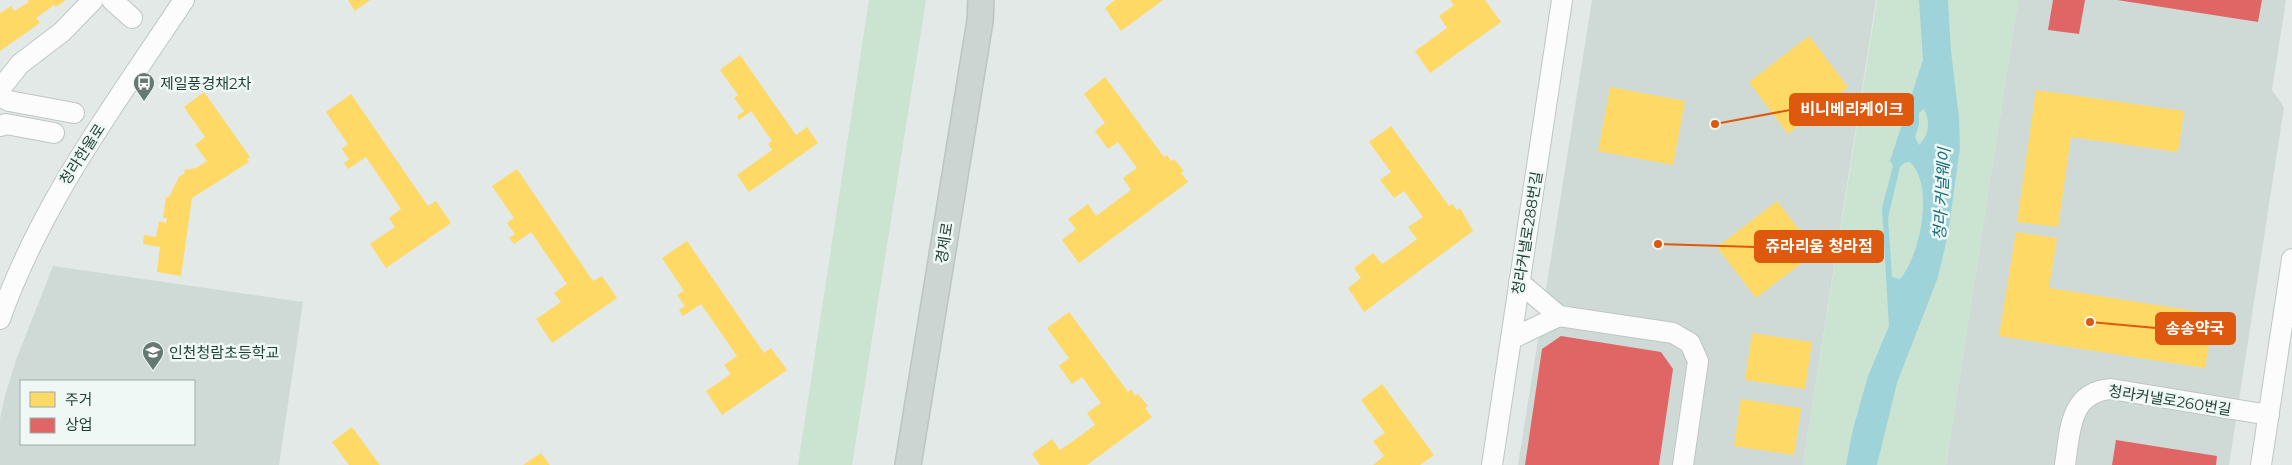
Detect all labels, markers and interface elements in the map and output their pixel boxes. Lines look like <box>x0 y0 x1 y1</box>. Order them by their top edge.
bus stop icon: 제일풍경채2차 <box>132 71 156 102</box>
place label: 제일풍경채2차 <box>160 74 252 93</box>
callout: 비니베리케이크 <box>1790 94 1913 125</box>
text: 비니베리케이크 <box>1800 100 1904 119</box>
street label: 청라한울로 <box>55 120 109 188</box>
water label: 청라 커널웨이 <box>1930 146 1954 241</box>
street label: 청라커낼로288번길 <box>1508 170 1546 296</box>
street label: 경제로 <box>931 221 957 265</box>
callout: 쥬라리움 청라점 <box>1755 231 1883 262</box>
text: 쥬라리움 청라점 <box>1765 237 1873 256</box>
callout: 송송약국 <box>2156 313 2235 344</box>
text: 송송약국 <box>2166 319 2224 338</box>
school or university icon: 인천청람초등학교 <box>141 340 165 371</box>
place label: 인천청람초등학교 <box>169 343 279 362</box>
legend <box>20 380 195 445</box>
street label: 청라커낼로260번길 <box>2107 381 2233 419</box>
text: 주거 <box>65 390 93 409</box>
text: 상업 <box>65 415 93 434</box>

